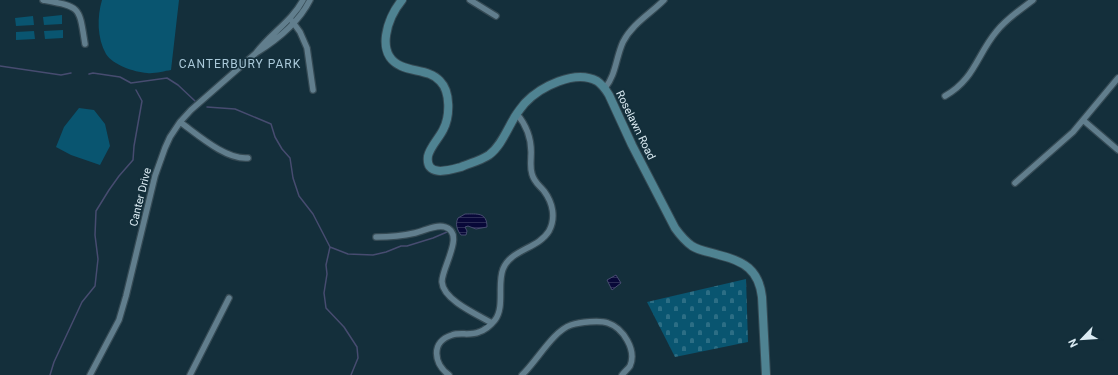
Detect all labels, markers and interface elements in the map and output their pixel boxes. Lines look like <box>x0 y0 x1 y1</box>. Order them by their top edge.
district label: CANTERBURY PARK <box>179 57 301 71</box>
street label: Roselawn Road <box>613 88 658 162</box>
street label: Canter Drive <box>127 166 154 228</box>
north arrow <box>1062 319 1102 359</box>
text: N <box>1066 337 1081 349</box>

